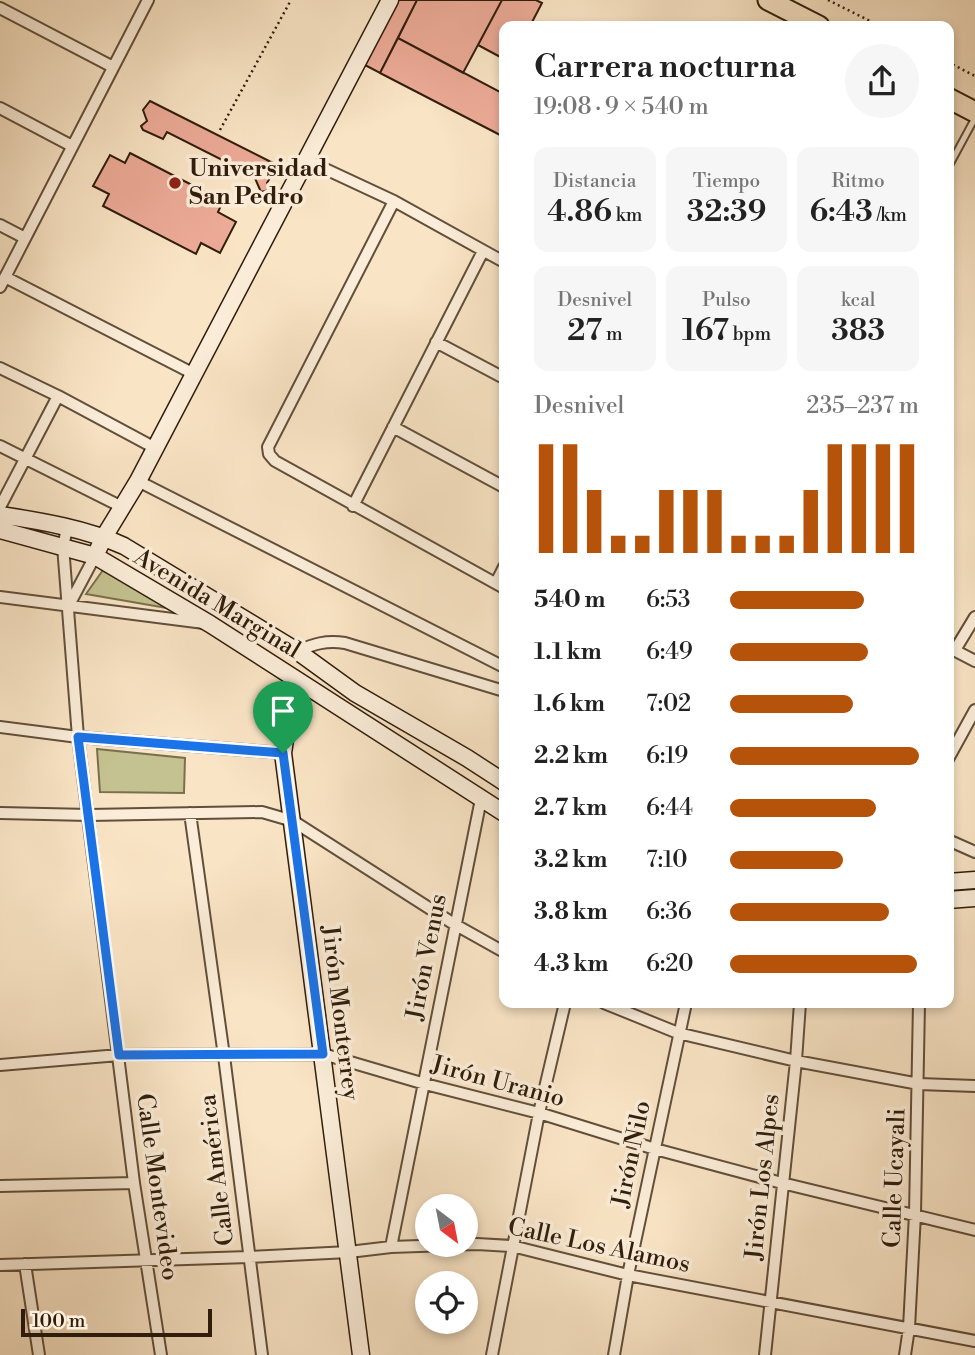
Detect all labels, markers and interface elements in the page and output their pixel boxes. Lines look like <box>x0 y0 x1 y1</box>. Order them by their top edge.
button: share <box>845 44 919 118</box>
text: Carrera nocturna <box>534 47 796 87</box>
text: 19:08 · 9 × 540 m <box>534 93 709 121</box>
place label: Universidad San Pedro <box>189 154 328 212</box>
text: Distancia <box>553 169 636 193</box>
text: Tiempo <box>693 169 760 193</box>
text: Ritmo <box>832 169 885 193</box>
marker: Universidad San Pedro <box>167 175 183 191</box>
text: 4.86 <box>547 193 612 231</box>
text: 32:39 <box>687 193 766 231</box>
text: 6:43 <box>809 193 873 231</box>
text: km <box>612 203 642 227</box>
text: /km <box>873 203 907 227</box>
text: Desnivel <box>558 288 632 312</box>
text: Pulso <box>702 288 751 312</box>
text: kcal <box>841 288 875 312</box>
text: 27 <box>567 312 602 350</box>
text: 167 <box>682 312 729 350</box>
text: 383 <box>831 312 885 350</box>
text: m <box>602 322 623 346</box>
text: bpm <box>729 322 771 346</box>
text: Desnivel <box>534 392 624 420</box>
text: 235–237 m <box>806 392 919 420</box>
street label: Avenida Marginal <box>127 542 306 666</box>
text: 540 m <box>534 586 605 614</box>
text: 6:53 <box>646 586 691 614</box>
text: 1.1 km <box>534 638 602 666</box>
text: 6:49 <box>646 638 693 666</box>
pin <box>253 681 313 753</box>
text: 1.6 km <box>534 690 605 718</box>
text: 7:02 <box>646 690 691 718</box>
icon: arrive <box>264 692 302 730</box>
text: 2.2 km <box>534 742 608 770</box>
text: 6:19 <box>646 742 688 770</box>
text: 2.7 km <box>534 794 607 822</box>
text: 6:44 <box>646 794 693 822</box>
text: 3.2 km <box>534 846 607 874</box>
text: 7:10 <box>646 846 688 874</box>
street label: Jirón Venus <box>400 892 454 1023</box>
text: 3.8 km <box>534 898 608 926</box>
text: 6:36 <box>646 898 692 926</box>
street label: Jirón Monterrey <box>314 923 366 1102</box>
text: 4.3 km <box>534 950 608 978</box>
text: 6:20 <box>646 950 694 978</box>
street label: Jirón Uranio <box>427 1050 568 1114</box>
street label: Calle Montevideo <box>129 1092 185 1282</box>
street label: Calle América <box>193 1092 241 1248</box>
street label: Jirón Los Alpes <box>739 1093 787 1262</box>
street label: Jirón Nilo <box>606 1098 658 1211</box>
street label: Calle Ucayali <box>878 1107 912 1248</box>
north arrow <box>415 1194 478 1256</box>
map controls <box>415 1194 478 1334</box>
street label: Calle Los Alamos <box>505 1212 693 1280</box>
button: locate <box>415 1271 478 1334</box>
scale bar <box>21 1306 212 1338</box>
text: 100 m <box>32 1309 85 1333</box>

